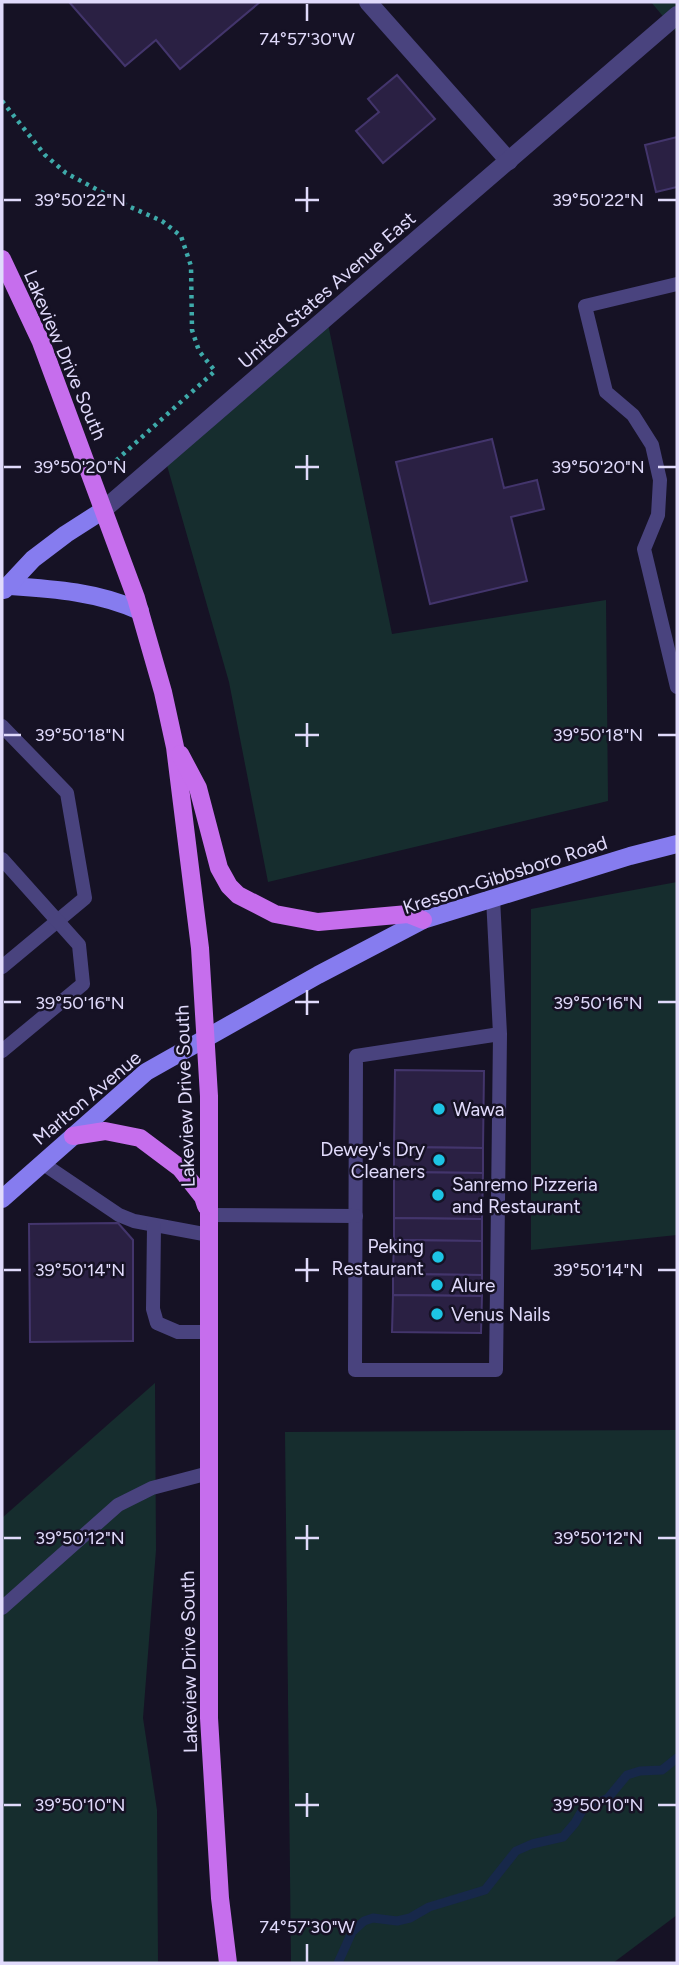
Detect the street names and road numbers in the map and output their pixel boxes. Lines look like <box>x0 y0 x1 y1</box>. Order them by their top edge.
street label: United States Avenue East <box>234 207 420 373</box>
street label: Lakeview Drive South <box>19 267 111 443</box>
street label: Kresson-Gibbsboro Road <box>400 831 610 919</box>
street label: Lakeview Drive South <box>170 1004 200 1188</box>
street label: Marlton Avenue <box>28 1046 146 1150</box>
street label: Lakeview Drive South <box>176 1571 202 1753</box>

